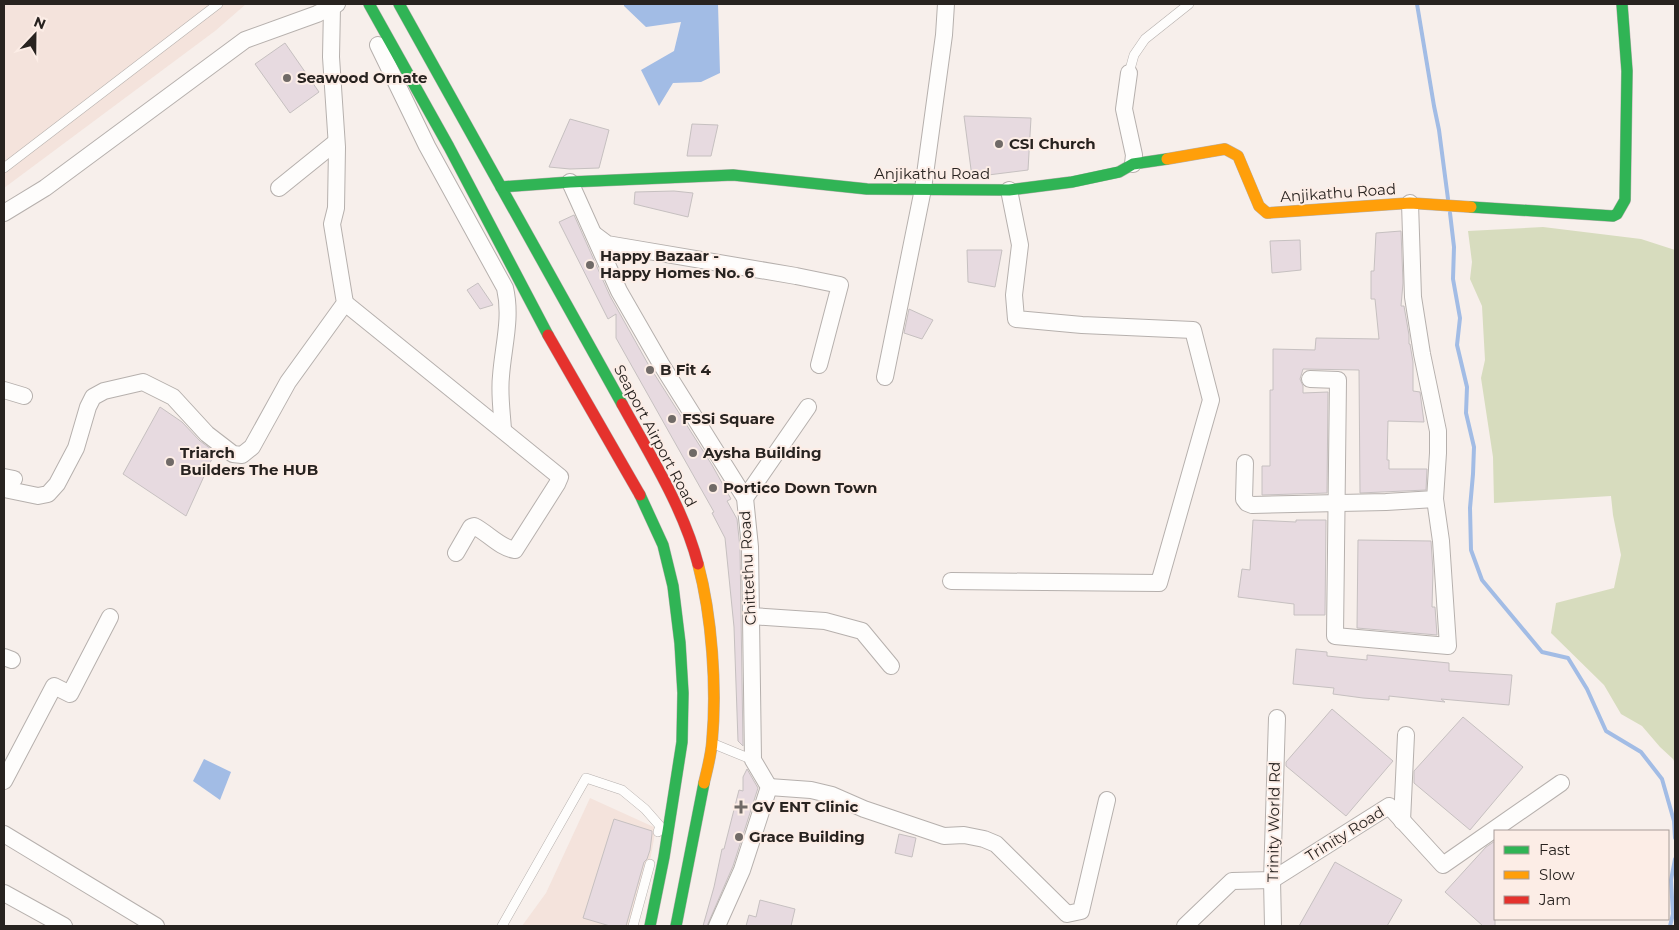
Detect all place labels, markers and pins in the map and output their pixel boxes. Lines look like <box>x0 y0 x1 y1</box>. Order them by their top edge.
place label: Seawood Ornate <box>297 68 427 87</box>
marker: Seawood Ornate <box>281 72 293 84</box>
place label: CSI Church <box>1009 134 1096 153</box>
marker: CSI Church <box>993 138 1005 150</box>
place label: Happy Bazaar - Happy Homes No. 6 <box>600 246 755 282</box>
marker: Happy Bazaar - Happy Homes No. 6 <box>584 259 596 271</box>
place label: B Fit 4 <box>660 360 712 379</box>
marker: B Fit 4 <box>644 364 656 376</box>
place label: FSSi Square <box>682 409 775 428</box>
marker: FSSi Square <box>666 413 678 425</box>
place label: Triarch Builders The HUB <box>180 443 318 479</box>
place label: Aysha Building <box>702 443 821 462</box>
marker: Aysha Building <box>687 447 699 459</box>
marker: Triarch Builders The HUB <box>164 456 176 468</box>
place label: Portico Down Town <box>723 478 877 497</box>
marker: Portico Down Town <box>707 482 719 494</box>
place label: GV ENT Clinic <box>752 797 858 816</box>
marker: GV ENT Clinic <box>734 800 748 814</box>
place label: Grace Building <box>749 827 865 846</box>
marker: Grace Building <box>733 831 745 843</box>

